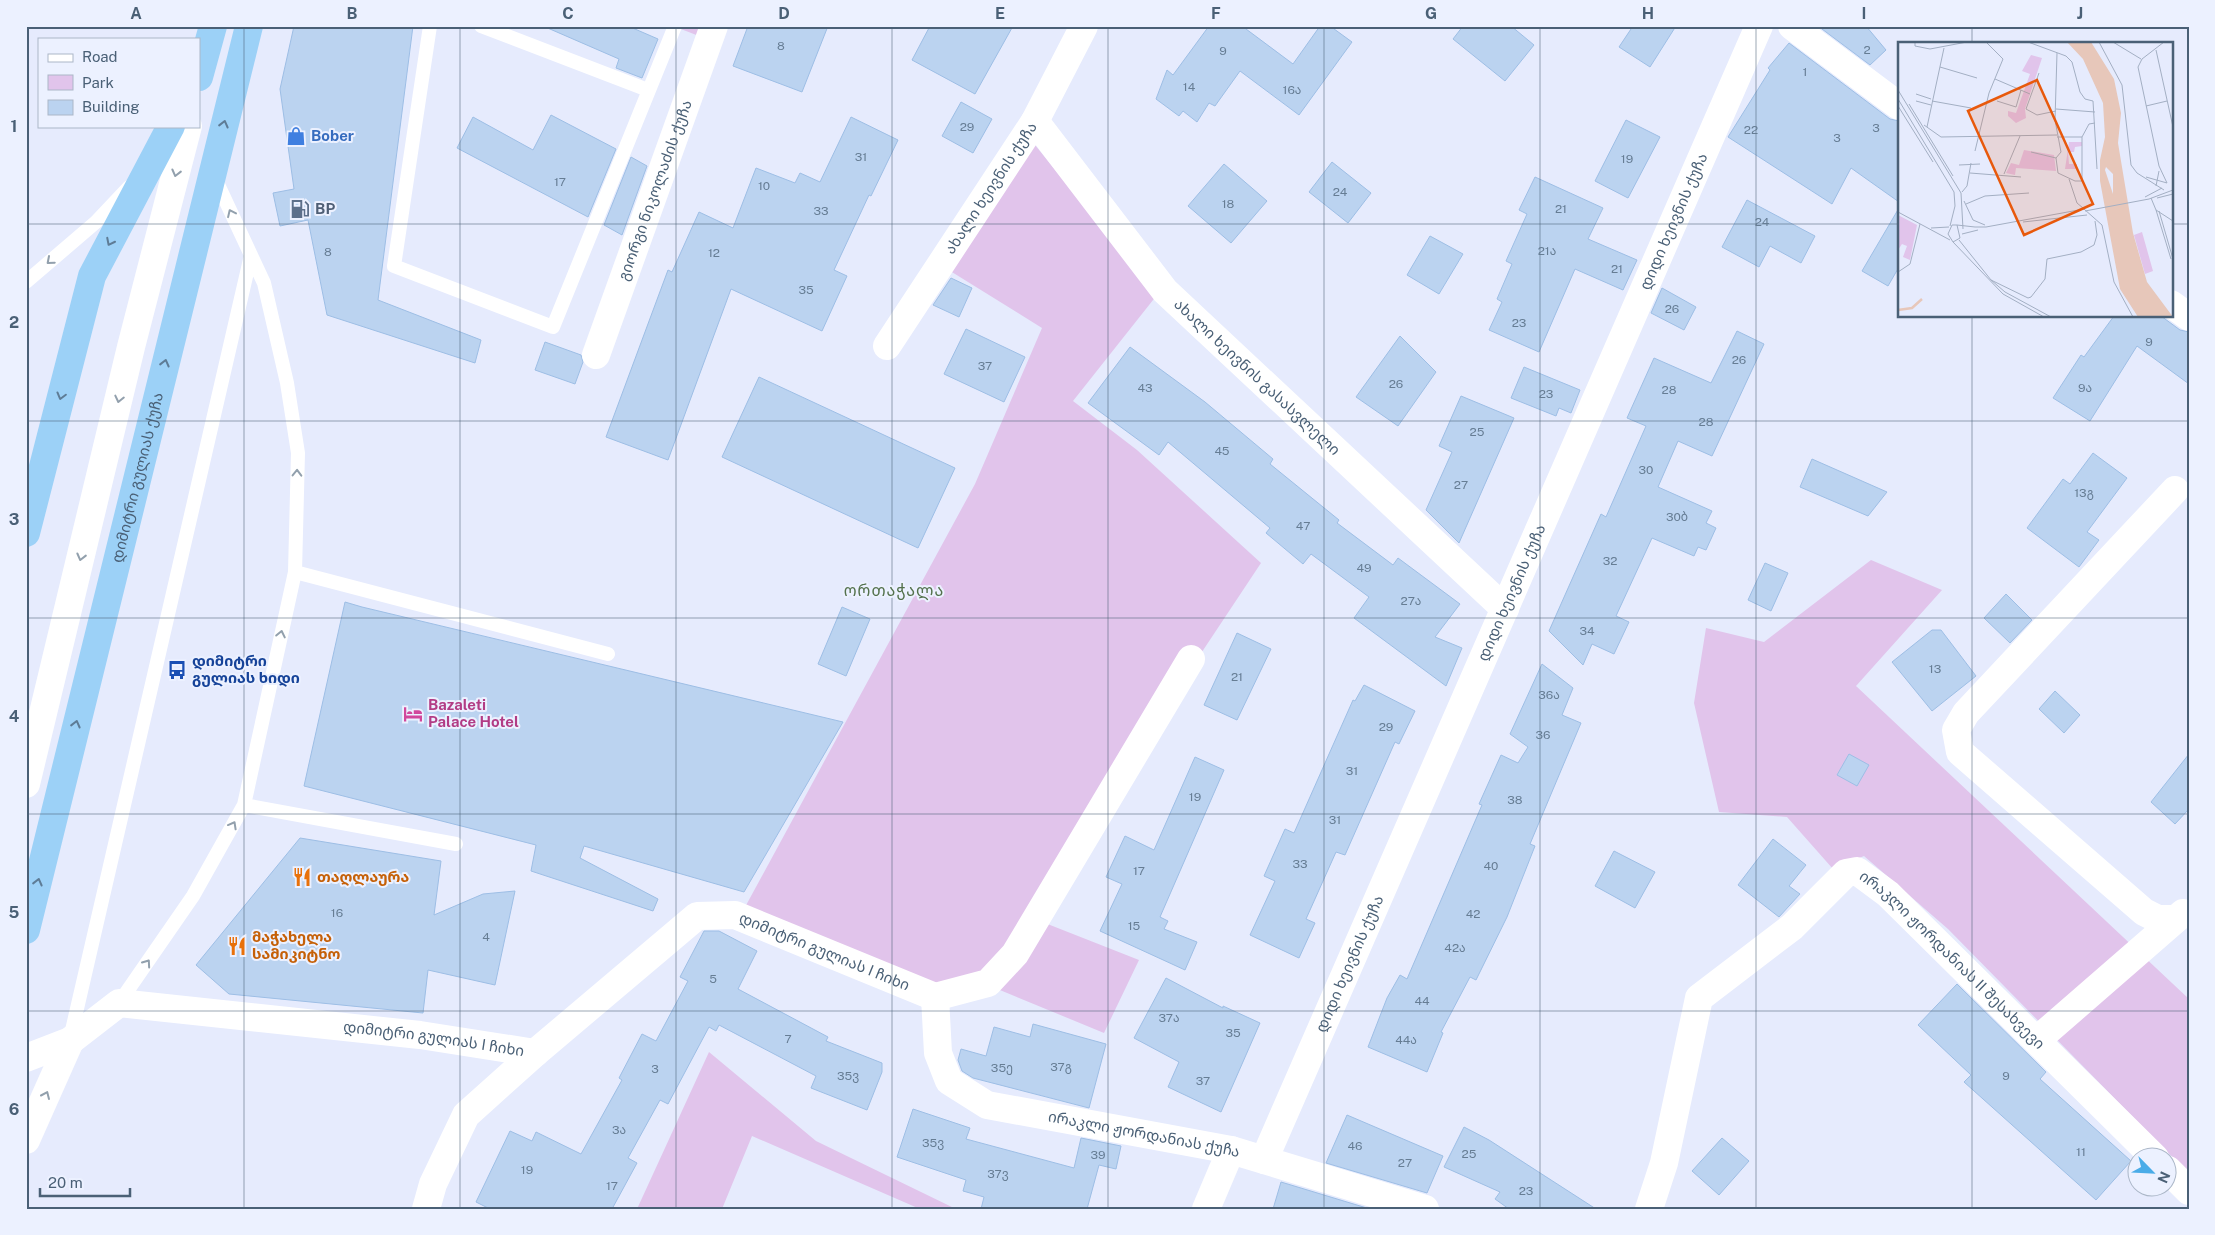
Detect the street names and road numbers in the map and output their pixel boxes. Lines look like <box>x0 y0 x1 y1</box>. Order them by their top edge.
street label: გიორგი ნიკოლაძის ქუჩა <box>614 98 695 283</box>
street label: ახალი ხეივნის ქუჩა <box>941 119 1040 257</box>
street label: დიდი ხეივნის ქუჩა <box>1636 150 1710 293</box>
street label: ახალი ხეივნის გასასვლელი <box>1171 295 1344 458</box>
street label: დიმიტრი გულიას ქუჩა <box>108 391 166 564</box>
street label: დიდი ხეივნის ქუჩა <box>1474 521 1548 664</box>
street label: ირაკლი ჟორდანიას II შესახვევი <box>1856 867 2049 1052</box>
street label: დიდი ხეივნის ქუჩა <box>1312 893 1386 1035</box>
street label: დიმიტრი გულიას I ჩიხი <box>737 909 912 994</box>
street label: დიმიტრი გულიას I ჩიხი <box>342 1018 526 1059</box>
street label: ირაკლი ჟორდანიას ქუჩა <box>1047 1107 1242 1160</box>

